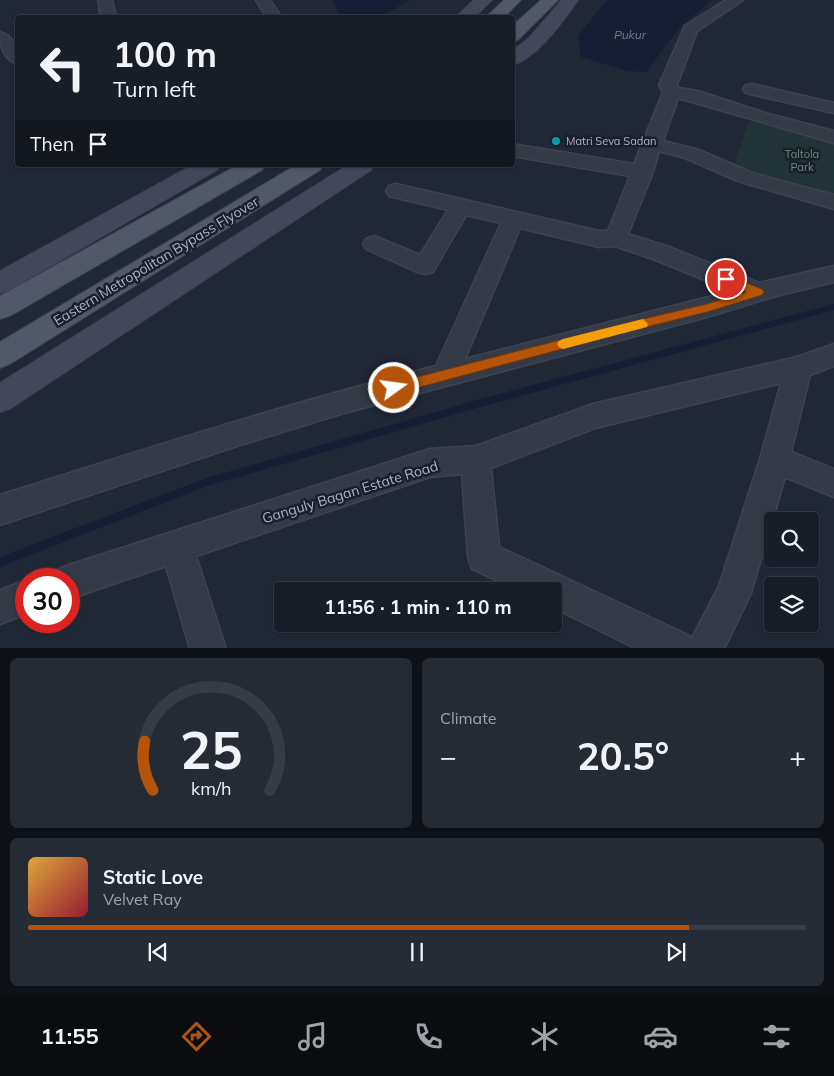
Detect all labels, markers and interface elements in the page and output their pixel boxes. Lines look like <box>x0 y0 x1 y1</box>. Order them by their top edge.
water label: Pukur <box>614 27 647 42</box>
text: 100 m <box>113 32 217 76</box>
icon: left <box>30 35 95 100</box>
text: Turn left <box>113 75 196 103</box>
icon: arrive <box>84 130 112 158</box>
text: Then <box>30 132 74 156</box>
place label: Matri Seva Sadan <box>566 134 656 148</box>
marker: Matri Seva Sadan <box>550 135 562 147</box>
park label: Taltola Park <box>785 147 819 174</box>
street label: Eastern Metropolitan Bypass Flyover <box>50 192 263 330</box>
pin <box>705 258 747 300</box>
icon: arrive <box>712 265 740 293</box>
position arrow <box>367 361 419 413</box>
street label: Ganguly Bagan Estate Road <box>260 457 440 527</box>
map controls <box>764 512 819 632</box>
button: search <box>764 512 819 567</box>
speed limit sign: 30 <box>15 568 80 633</box>
button: layers <box>764 577 819 632</box>
text: 11:56 · 1 min · 110 m <box>324 595 512 619</box>
text: Climate <box>440 708 496 728</box>
text: 25 <box>180 717 242 782</box>
text: 20.5° <box>577 732 669 780</box>
text: − <box>440 739 457 774</box>
text: + <box>789 739 806 774</box>
text: km/h <box>191 777 231 799</box>
text: Static Love <box>103 865 203 889</box>
text: Velvet Ray <box>103 889 182 909</box>
icon: previous <box>144 938 172 966</box>
icon: pause <box>403 938 431 966</box>
icon: next <box>662 938 690 966</box>
icon: directions <box>179 1019 214 1054</box>
icon: music <box>295 1019 330 1054</box>
icon: phone <box>411 1019 446 1054</box>
icon: climate <box>527 1019 562 1054</box>
icon: car <box>643 1019 678 1054</box>
icon: filters <box>759 1019 794 1054</box>
text: 11:55 <box>40 1022 99 1050</box>

